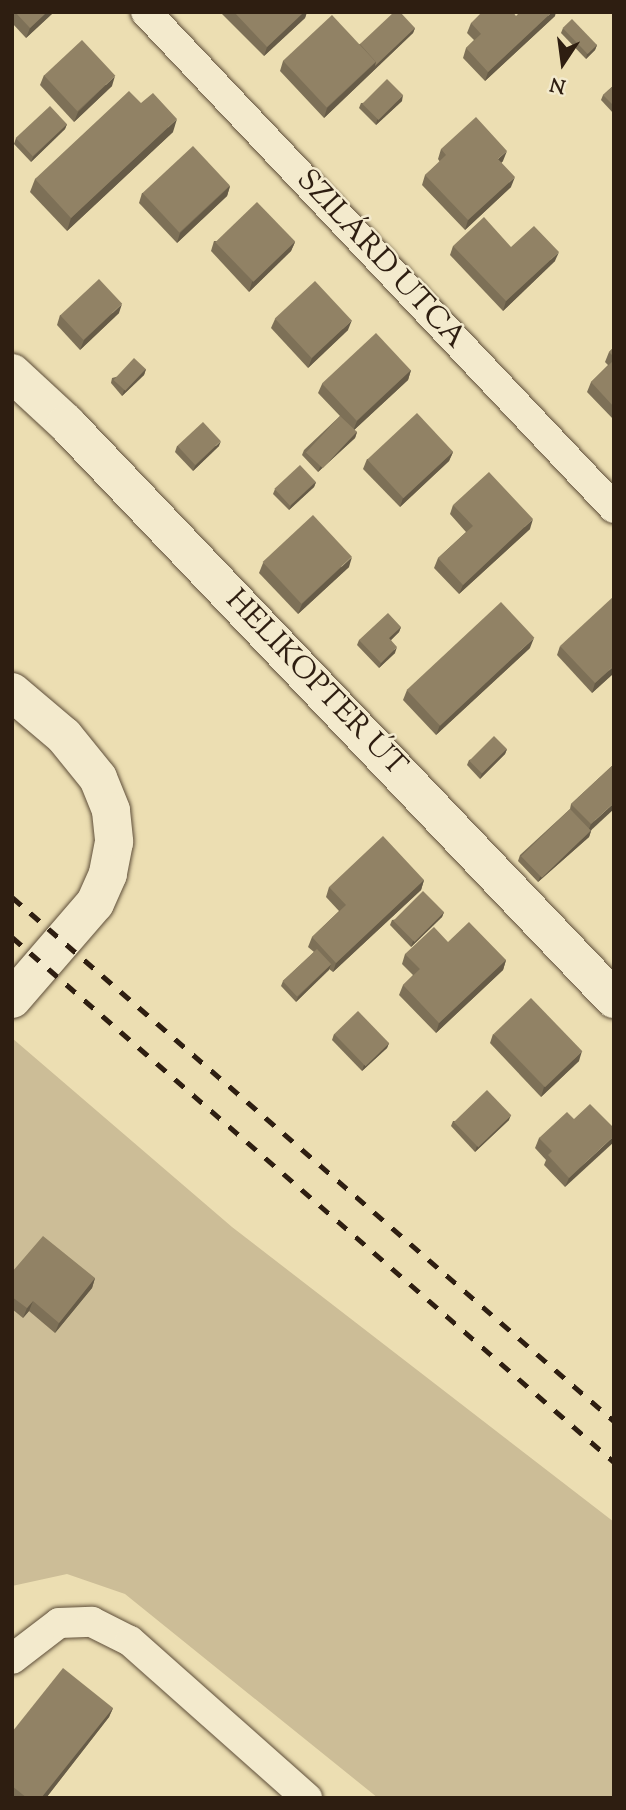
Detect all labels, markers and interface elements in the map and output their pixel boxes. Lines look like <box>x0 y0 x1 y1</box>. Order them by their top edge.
north arrow <box>528 28 598 98</box>
text: N <box>548 69 569 99</box>
street label: SZILÁRD UTCA <box>288 163 472 357</box>
street label: HELIKOPTER ÚT <box>217 583 413 785</box>

